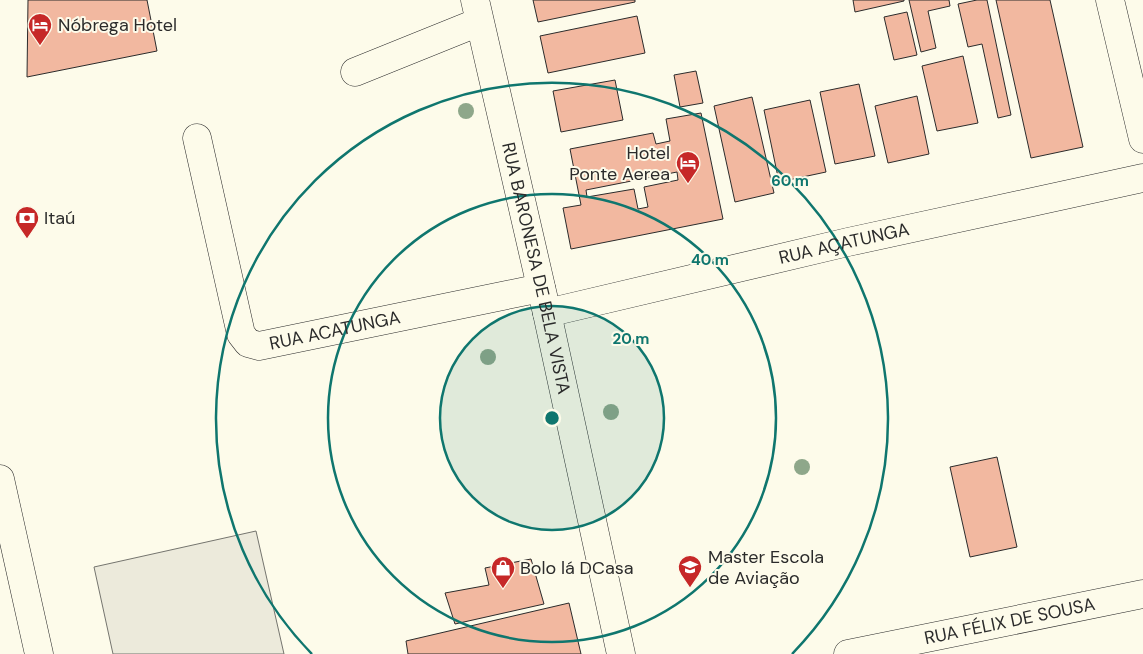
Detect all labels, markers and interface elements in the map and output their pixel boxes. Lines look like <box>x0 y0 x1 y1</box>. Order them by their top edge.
hotel icon: Nóbrega Hotel <box>27 12 53 46</box>
place label: Nóbrega Hotel <box>58 13 177 37</box>
street label: RUA BARONESA DE BELA VISTA <box>496 140 576 396</box>
place label: Hotel Ponte Aerea <box>569 141 670 186</box>
hotel icon: Hotel Ponte Aerea <box>675 150 701 184</box>
text: 60 m <box>771 171 809 191</box>
bank icon: Itaú <box>14 205 40 239</box>
place label: Itaú <box>44 206 75 230</box>
street label: RUA AÇATUNGA <box>776 217 911 270</box>
text: 40 m <box>691 250 729 270</box>
street label: RUA ACATUNGA <box>267 305 402 356</box>
text: 20 m <box>613 329 649 349</box>
centre of rings <box>543 409 561 427</box>
place label: Master Escola de Aviação <box>708 545 824 590</box>
school or university icon: Master Escola de Aviação <box>677 554 703 588</box>
shop icon: Bolo lá DCasa <box>490 555 516 589</box>
place label: Bolo lá DCasa <box>520 556 634 580</box>
street label: RUA FÉLIX DE SOUSA <box>922 592 1097 650</box>

